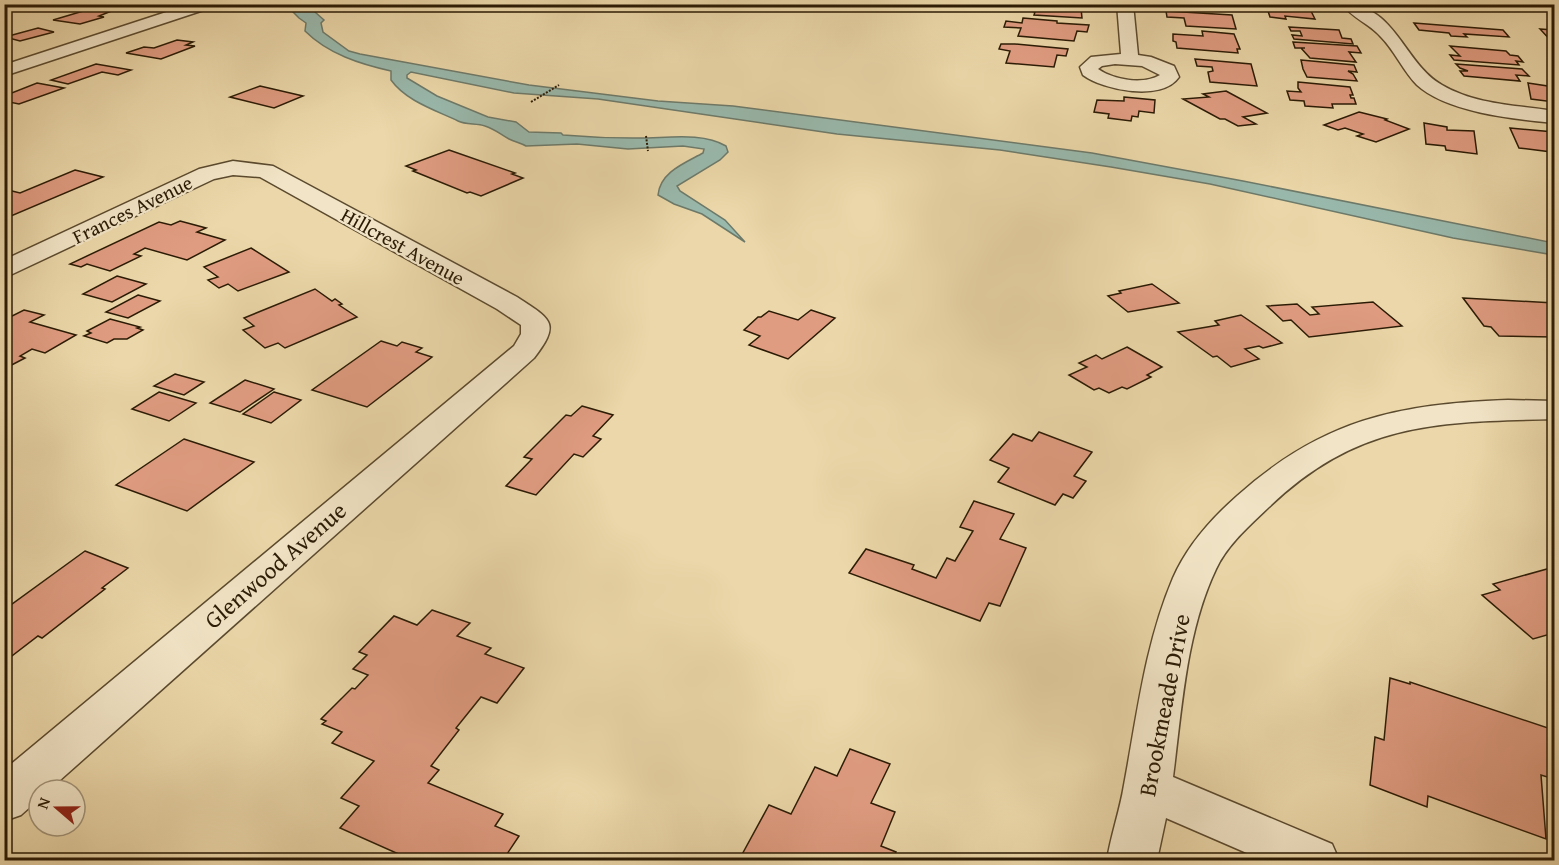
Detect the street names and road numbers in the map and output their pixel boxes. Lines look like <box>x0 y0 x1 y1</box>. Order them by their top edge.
street label: Frances Avenue <box>67 167 197 251</box>
street label: Hillcrest Avenue <box>336 200 470 292</box>
street label: Glenwood Avenue <box>196 493 354 637</box>
street label: Brookmeade Drive <box>1129 611 1199 799</box>

